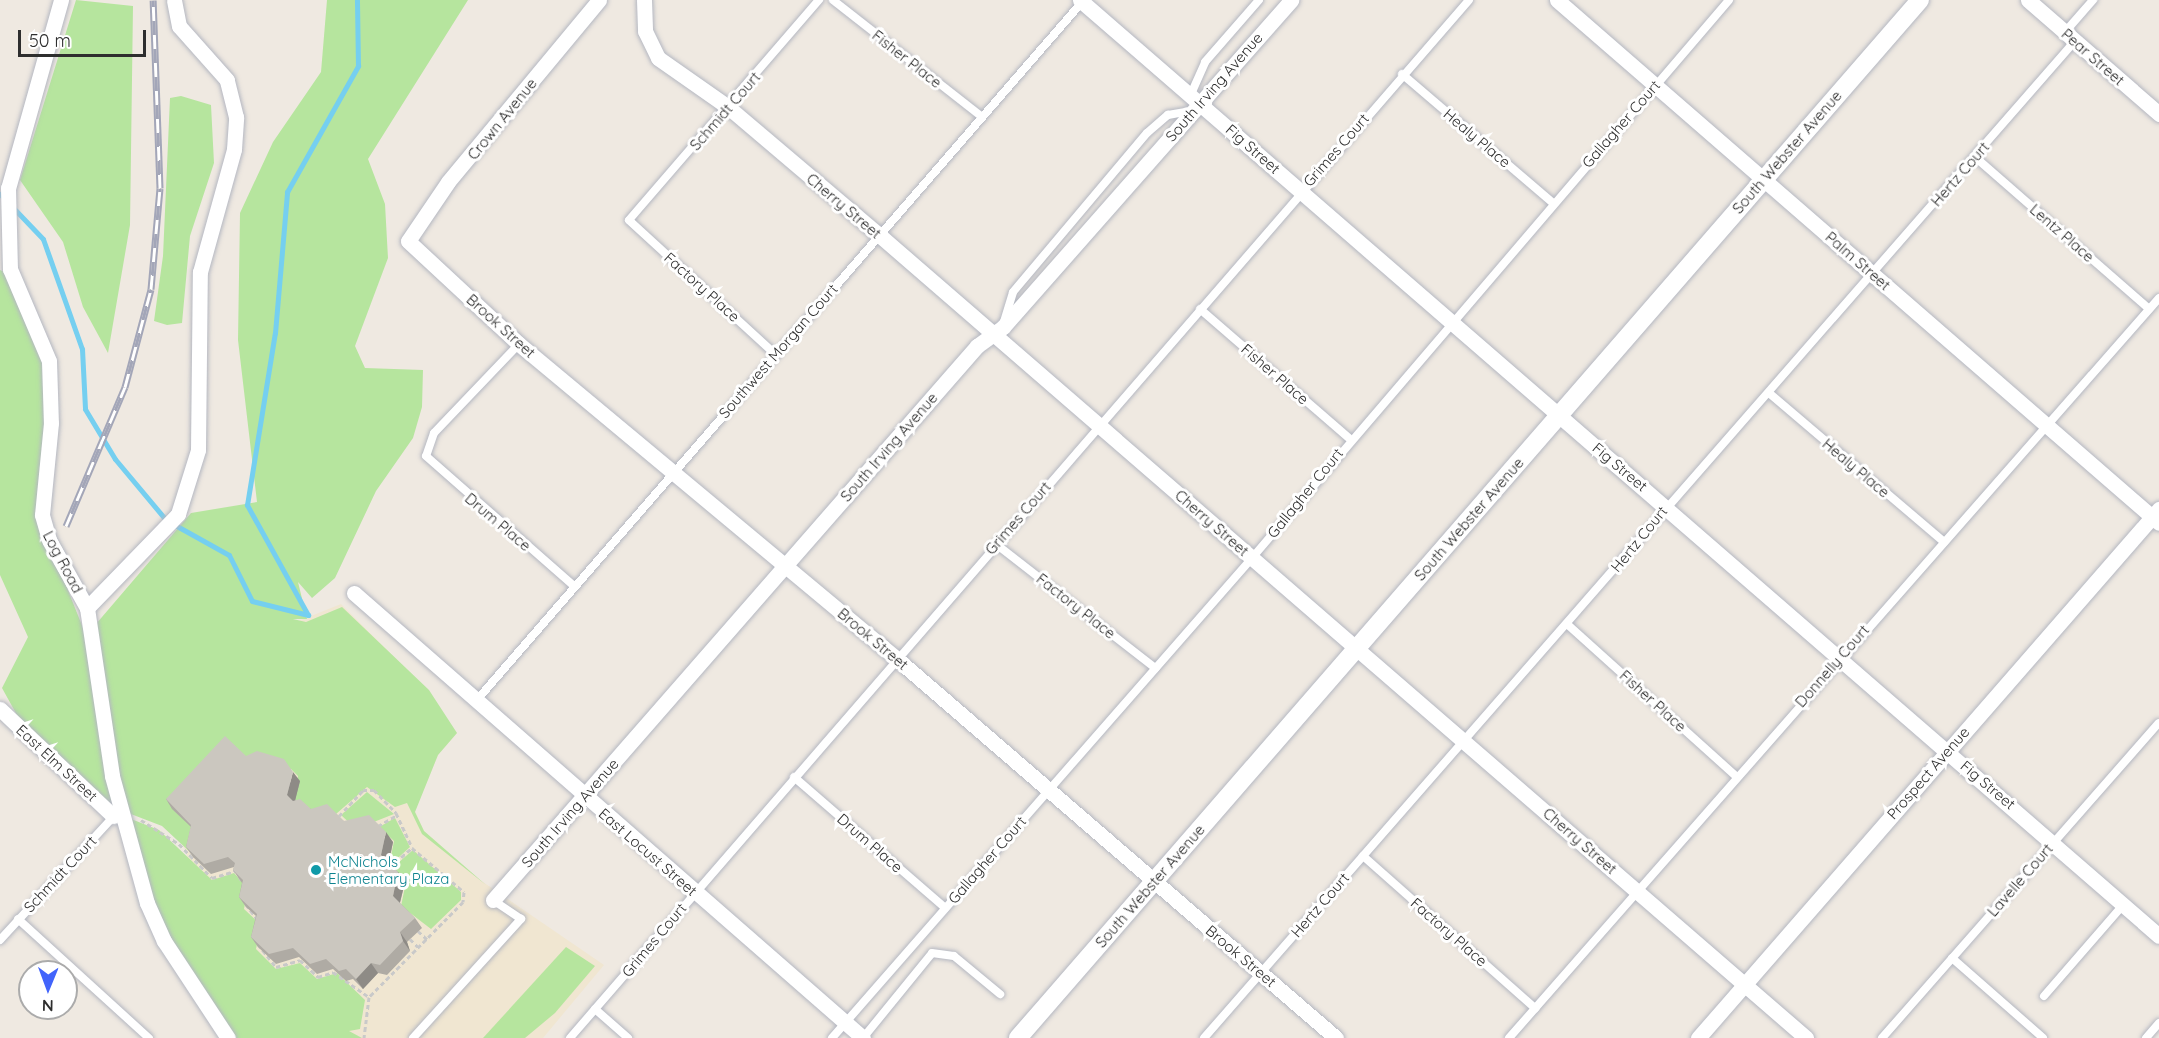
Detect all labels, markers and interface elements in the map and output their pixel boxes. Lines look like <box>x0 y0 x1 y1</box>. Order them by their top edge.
scale bar <box>21 18 148 56</box>
street label: Pear Street <box>2058 25 2128 89</box>
street label: Fisher Place <box>869 26 945 92</box>
text: 50 m <box>29 29 71 52</box>
street label: South Irving Avenue <box>1162 29 1266 145</box>
street label: Schmidt Court <box>686 68 764 154</box>
street label: Crown Avenue <box>464 75 540 163</box>
street label: Gallagher Court <box>1578 77 1664 171</box>
street label: South Webster Avenue <box>1729 87 1845 217</box>
street label: Healy Place <box>1440 105 1514 171</box>
street label: Grimes Court <box>1299 110 1373 190</box>
street label: Fig Street <box>1222 121 1284 177</box>
street label: Hertz Court <box>1927 138 1993 210</box>
street label: Cherry Street <box>803 170 885 242</box>
street label: Lentz Place <box>2026 200 2098 266</box>
street label: Palm Street <box>1822 228 1894 294</box>
street label: Factory Place <box>661 248 743 326</box>
street label: Southwest Morgan Court <box>715 280 841 422</box>
street label: Brook Street <box>463 290 539 362</box>
street label: Fisher Place <box>1238 340 1312 408</box>
street label: South Irving Avenue <box>837 389 941 505</box>
street label: Healy Place <box>1819 435 1893 501</box>
street label: Fig Street <box>1589 439 1651 495</box>
street label: Gallagher Court <box>1263 445 1347 541</box>
street label: South Webster Avenue <box>1411 454 1527 584</box>
street label: Grimes Court <box>981 478 1055 558</box>
street label: Cherry Street <box>1171 486 1253 560</box>
street label: Drum Place <box>461 489 535 555</box>
street label: Hertz Court <box>1607 502 1671 576</box>
street label: Log Road <box>39 528 87 596</box>
street label: Factory Place <box>1033 570 1119 642</box>
street label: Brook Street <box>834 604 912 674</box>
street label: Donnelly Court <box>1791 621 1873 711</box>
street label: Fisher Place <box>1616 666 1690 736</box>
street label: East Elm Street <box>13 721 101 805</box>
street label: Prospect Avenue <box>1883 723 1973 823</box>
street label: South Irving Avenue <box>518 755 622 871</box>
street label: Fig Street <box>1957 757 2019 813</box>
street label: East Locust Street <box>595 804 701 900</box>
street label: Cherry Street <box>1539 804 1621 878</box>
street label: Drum Place <box>834 810 906 876</box>
street label: Gallagher Court <box>944 813 1030 907</box>
street label: South Webster Avenue <box>1092 821 1208 951</box>
street label: Schmidt Court <box>20 832 100 916</box>
street label: Lavelle Court <box>1983 840 2057 920</box>
place label: McNichols Elementary Plaza <box>328 852 449 887</box>
marker: McNichols Elementary Plaza <box>309 863 323 877</box>
street label: Hertz Court <box>1287 869 1353 941</box>
street label: Factory Place <box>1407 894 1491 970</box>
street label: Grimes Court <box>618 899 690 981</box>
street label: Brook Street <box>1202 921 1280 991</box>
north arrow <box>18 960 78 1020</box>
text: N <box>42 996 54 1016</box>

